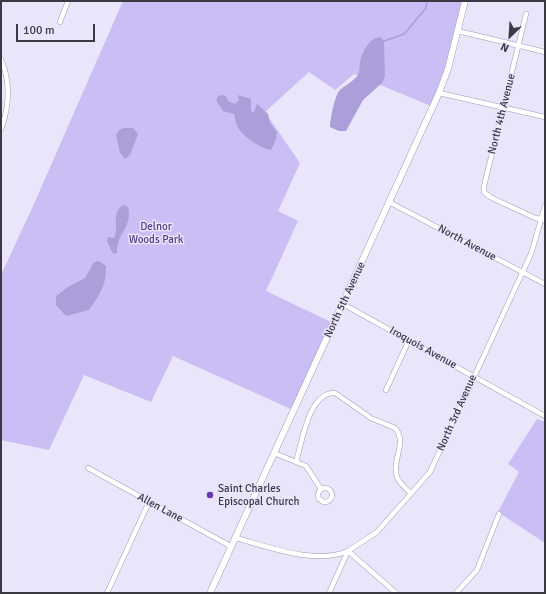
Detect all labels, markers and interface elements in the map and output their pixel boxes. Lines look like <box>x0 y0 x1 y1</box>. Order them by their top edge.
scale bar <box>18 16 97 42</box>
north arrow <box>490 16 530 56</box>
text: 100 m <box>23 23 55 38</box>
text: N <box>499 40 511 55</box>
street label: North 4th Avenue <box>486 72 518 156</box>
park label: Delnor Woods Park <box>129 220 183 246</box>
street label: North Avenue <box>436 222 498 264</box>
street label: North 5th Avenue <box>322 260 368 340</box>
street label: Iroquois Avenue <box>387 324 459 372</box>
street label: North 3rd Avenue <box>434 373 480 453</box>
place label: Saint Charles Episcopal Church <box>218 482 299 508</box>
marker: Saint Charles Episcopal Church <box>205 490 215 500</box>
street label: Allen Lane <box>135 491 185 525</box>

